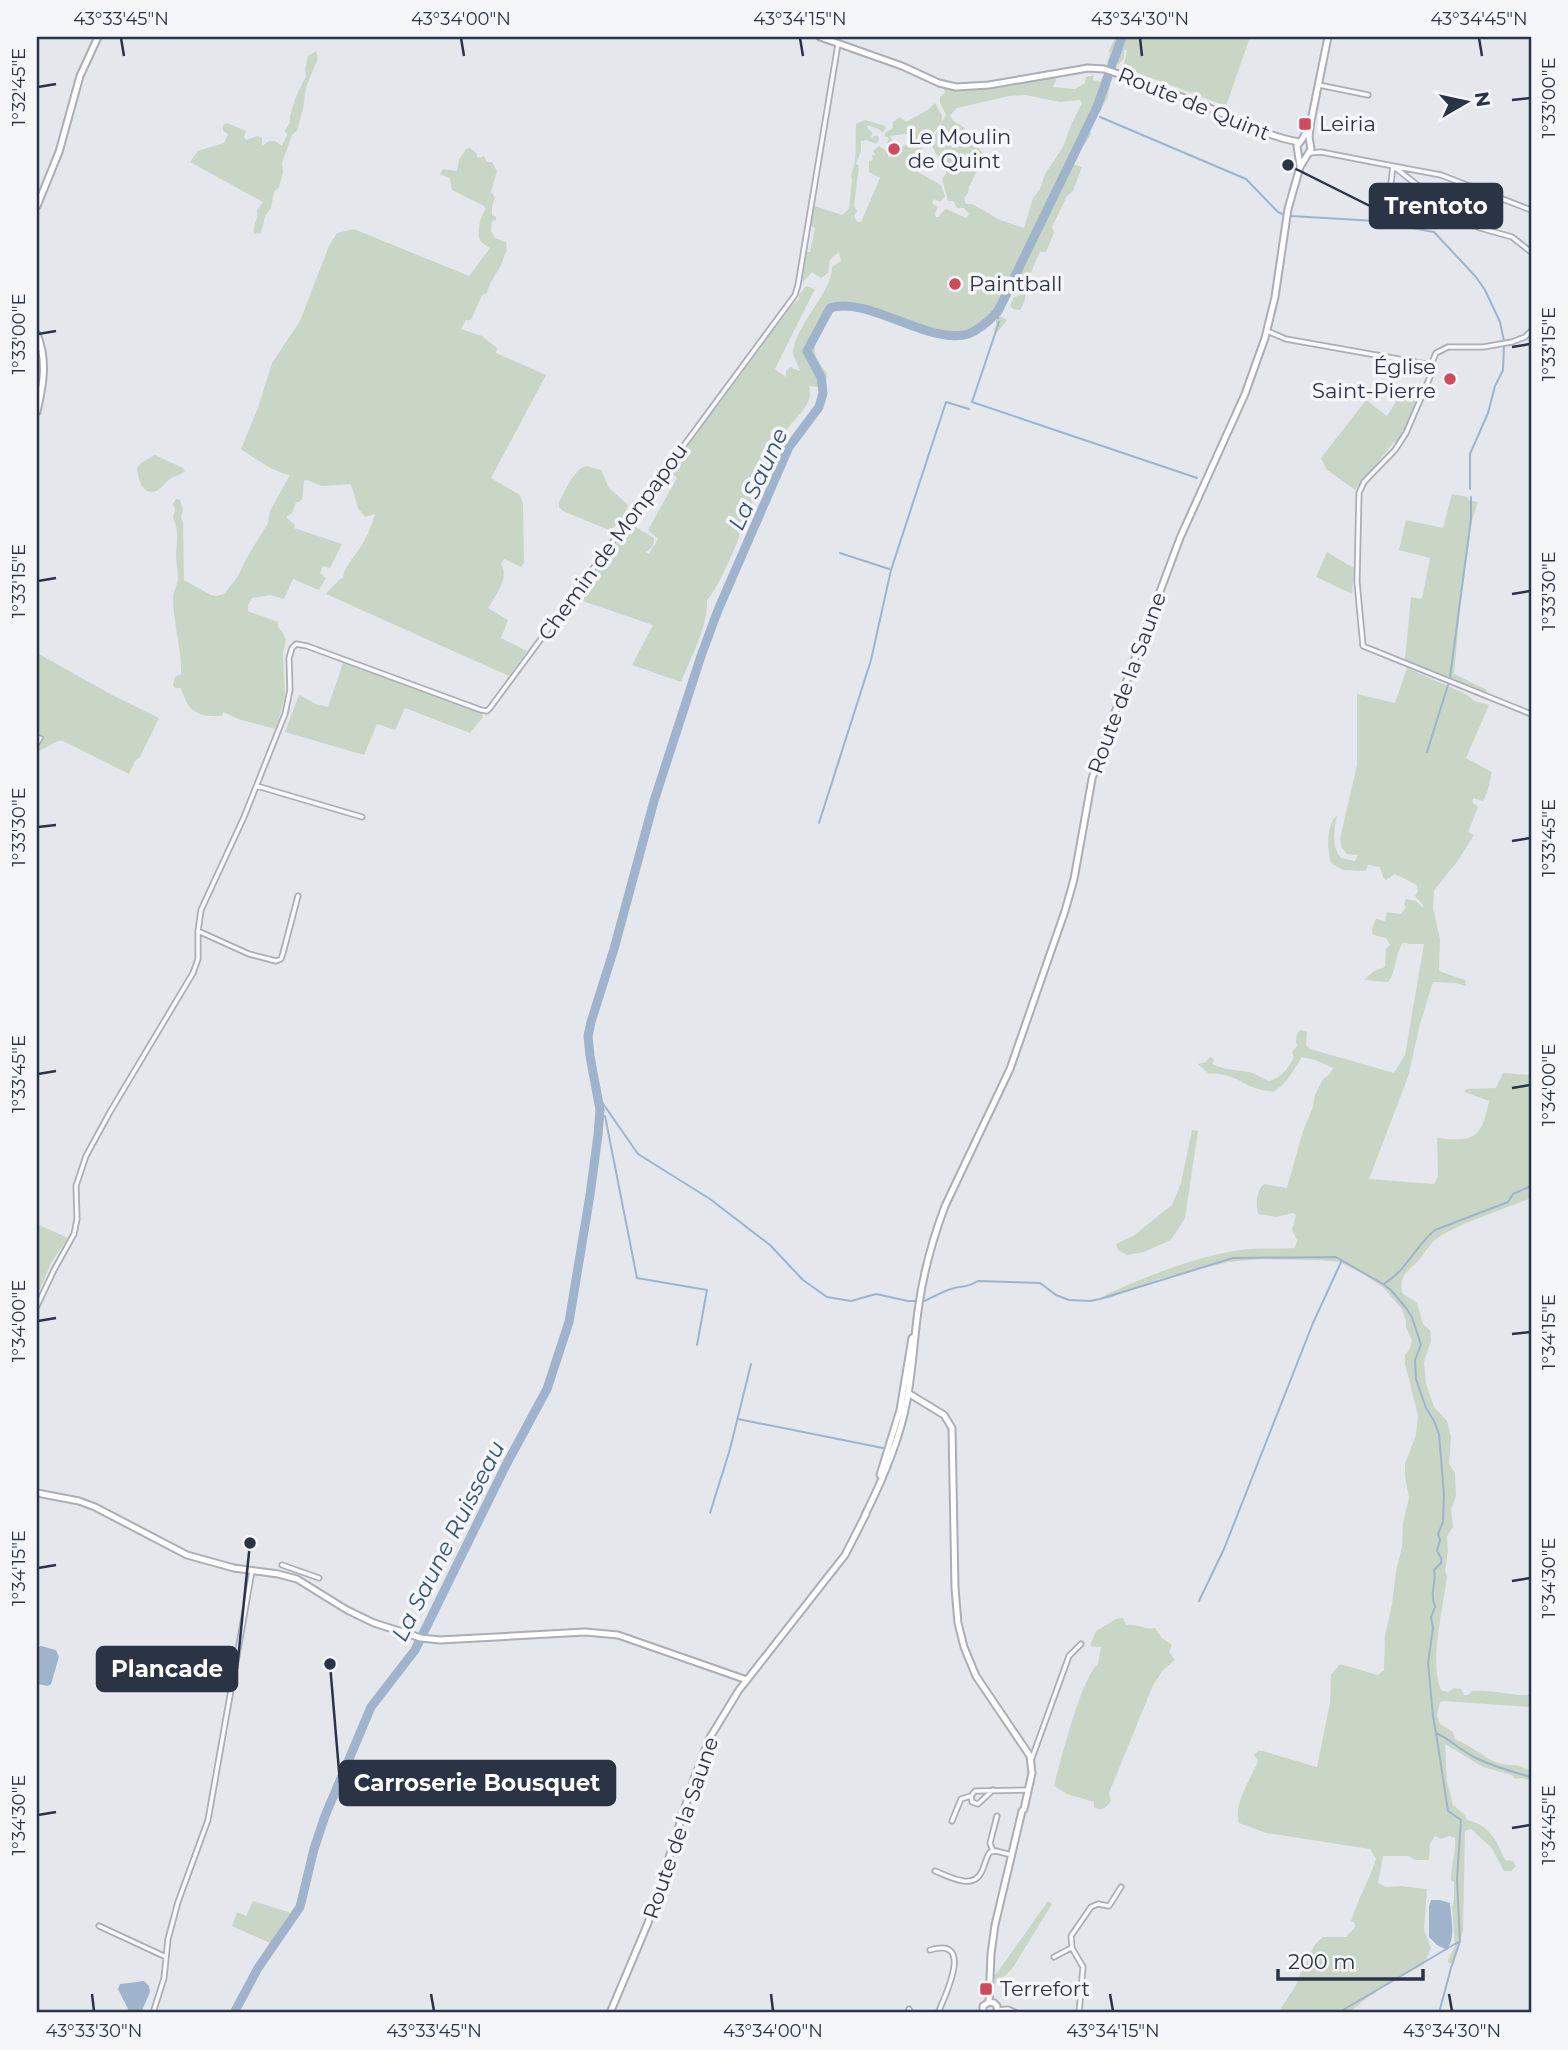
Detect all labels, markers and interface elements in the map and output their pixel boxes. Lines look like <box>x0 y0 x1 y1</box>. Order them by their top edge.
text: 43°33'45"N <box>73 8 169 30</box>
text: 43°34'00"N <box>411 8 511 30</box>
text: 43°34'15"N <box>753 8 847 30</box>
text: 43°34'30"N <box>1091 8 1189 30</box>
text: 43°34'45"N <box>1430 8 1528 30</box>
text: 1°32'45"E <box>8 48 30 126</box>
text: 1°33'00"E <box>1538 58 1560 138</box>
street label: Route de Quint <box>1115 62 1274 145</box>
north arrow <box>1432 66 1502 136</box>
text: N <box>1470 90 1495 109</box>
place label: Leiria <box>1319 111 1376 136</box>
marker: Leiria <box>1297 116 1313 132</box>
place label: Le Moulin de Quint <box>908 124 1011 173</box>
marker: Le Moulin de Quint <box>886 141 902 157</box>
callout: Trentoto <box>1370 184 1502 228</box>
text: Trentoto <box>1384 192 1488 220</box>
place label: Paintball <box>969 271 1062 296</box>
marker: Paintball <box>947 276 963 292</box>
text: 1°33'00"E <box>8 294 30 374</box>
text: 1°33'15"E <box>1538 307 1560 381</box>
place label: Église Saint-Pierre <box>1312 354 1436 403</box>
marker: Église Saint-Pierre <box>1442 371 1458 387</box>
water label: La Saune <box>722 423 794 535</box>
street label: Chemin de Monpapou <box>533 438 692 645</box>
text: 1°33'15"E <box>8 544 30 618</box>
text: 1°33'30"E <box>1538 551 1560 631</box>
street label: Route de la Saune <box>1082 589 1171 777</box>
text: 1°33'30"E <box>8 787 30 867</box>
text: 1°33'45"E <box>1538 799 1560 877</box>
text: 1°33'45"E <box>8 1035 30 1113</box>
text: 1°34'00"E <box>1538 1044 1560 1126</box>
text: 1°34'00"E <box>8 1280 30 1362</box>
text: 1°34'15"E <box>1538 1294 1560 1370</box>
water label: La Saune Ruisseau <box>385 1436 511 1646</box>
text: 1°34'15"E <box>8 1530 30 1606</box>
text: 1°34'30"E <box>1538 1538 1560 1618</box>
callout: Plancade <box>97 1647 237 1691</box>
text: Plancade <box>111 1655 223 1683</box>
street label: Route de la Saune <box>638 1733 723 1922</box>
callout: Carroserie Bousquet <box>340 1761 615 1805</box>
text: Carroserie Bousquet <box>354 1769 600 1797</box>
text: 1°34'30"E <box>8 1775 30 1855</box>
text: 1°34'45"E <box>1538 1785 1560 1865</box>
scale bar <box>1278 1938 1423 1982</box>
text: 200 m <box>1288 1949 1355 1974</box>
place label: Terrefort <box>1000 1976 1090 2001</box>
marker: Terrefort <box>978 1981 994 1997</box>
text: 43°33'30"N <box>46 2020 142 2042</box>
text: 43°33'45"N <box>386 2020 482 2042</box>
text: 43°34'00"N <box>723 2020 823 2042</box>
text: 43°34'15"N <box>1066 2020 1160 2042</box>
text: 43°34'30"N <box>1403 2020 1501 2042</box>

